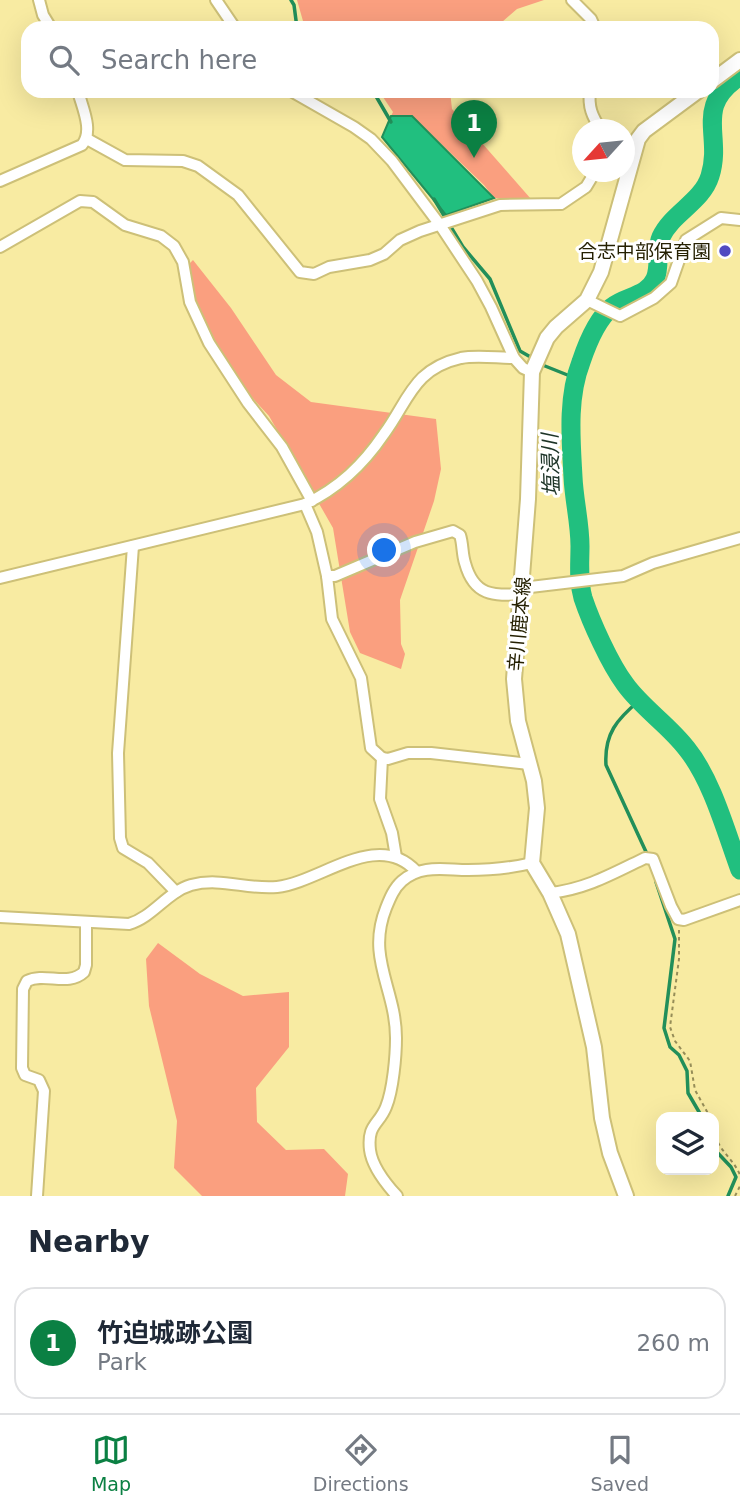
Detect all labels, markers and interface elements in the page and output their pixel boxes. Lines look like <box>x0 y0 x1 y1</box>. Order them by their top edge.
search box <box>21 21 719 98</box>
icon: search <box>45 41 83 79</box>
text: Search here <box>101 45 257 75</box>
pin: 1 <box>451 100 497 158</box>
north arrow <box>572 119 635 182</box>
place label: 合志中部保育園 <box>578 240 711 262</box>
marker: 合志中部保育園 <box>717 243 733 259</box>
water label: 塩浸川 <box>538 431 564 497</box>
your location <box>367 533 401 567</box>
street label: 辛川鹿本線 <box>504 576 534 672</box>
map controls <box>656 1112 719 1175</box>
button: layers <box>656 1112 719 1175</box>
text: Nearby <box>28 1224 150 1259</box>
text: 竹迫城跡公園 <box>97 1318 253 1348</box>
text: 1 <box>45 1330 61 1356</box>
text: 260 m <box>636 1330 710 1356</box>
text: Park <box>97 1349 147 1375</box>
tab: Map <box>91 1431 131 1495</box>
tab: Directions <box>313 1431 409 1495</box>
tab: Saved <box>590 1431 649 1495</box>

